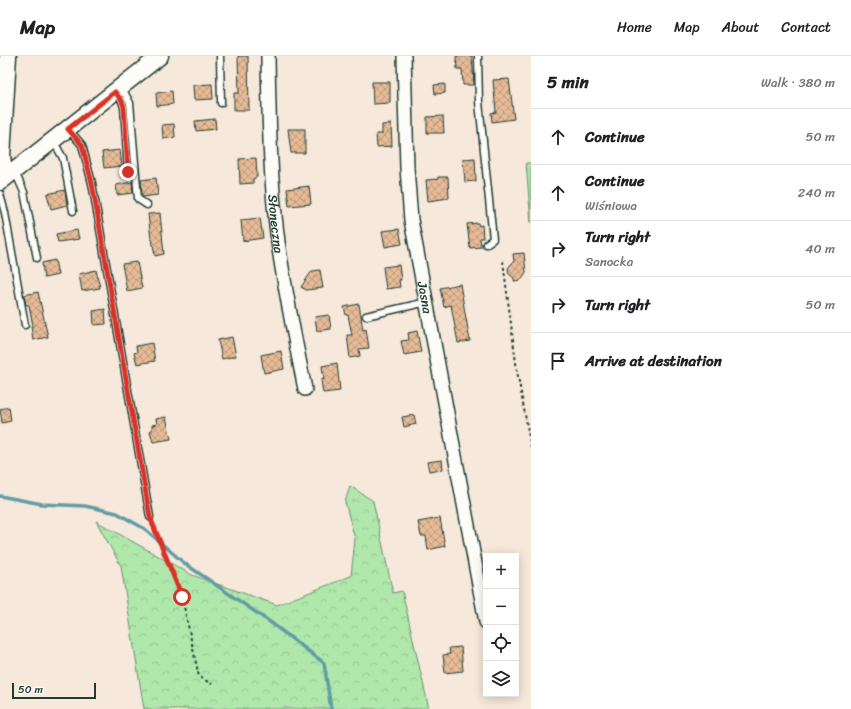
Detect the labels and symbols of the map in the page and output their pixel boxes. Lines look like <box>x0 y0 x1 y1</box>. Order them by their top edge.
route end <box>119 163 137 181</box>
street label: Słoneczna <box>261 193 291 255</box>
street label: Jasna <box>411 279 439 316</box>
route start <box>173 588 191 606</box>
scale bar <box>12 681 96 700</box>

